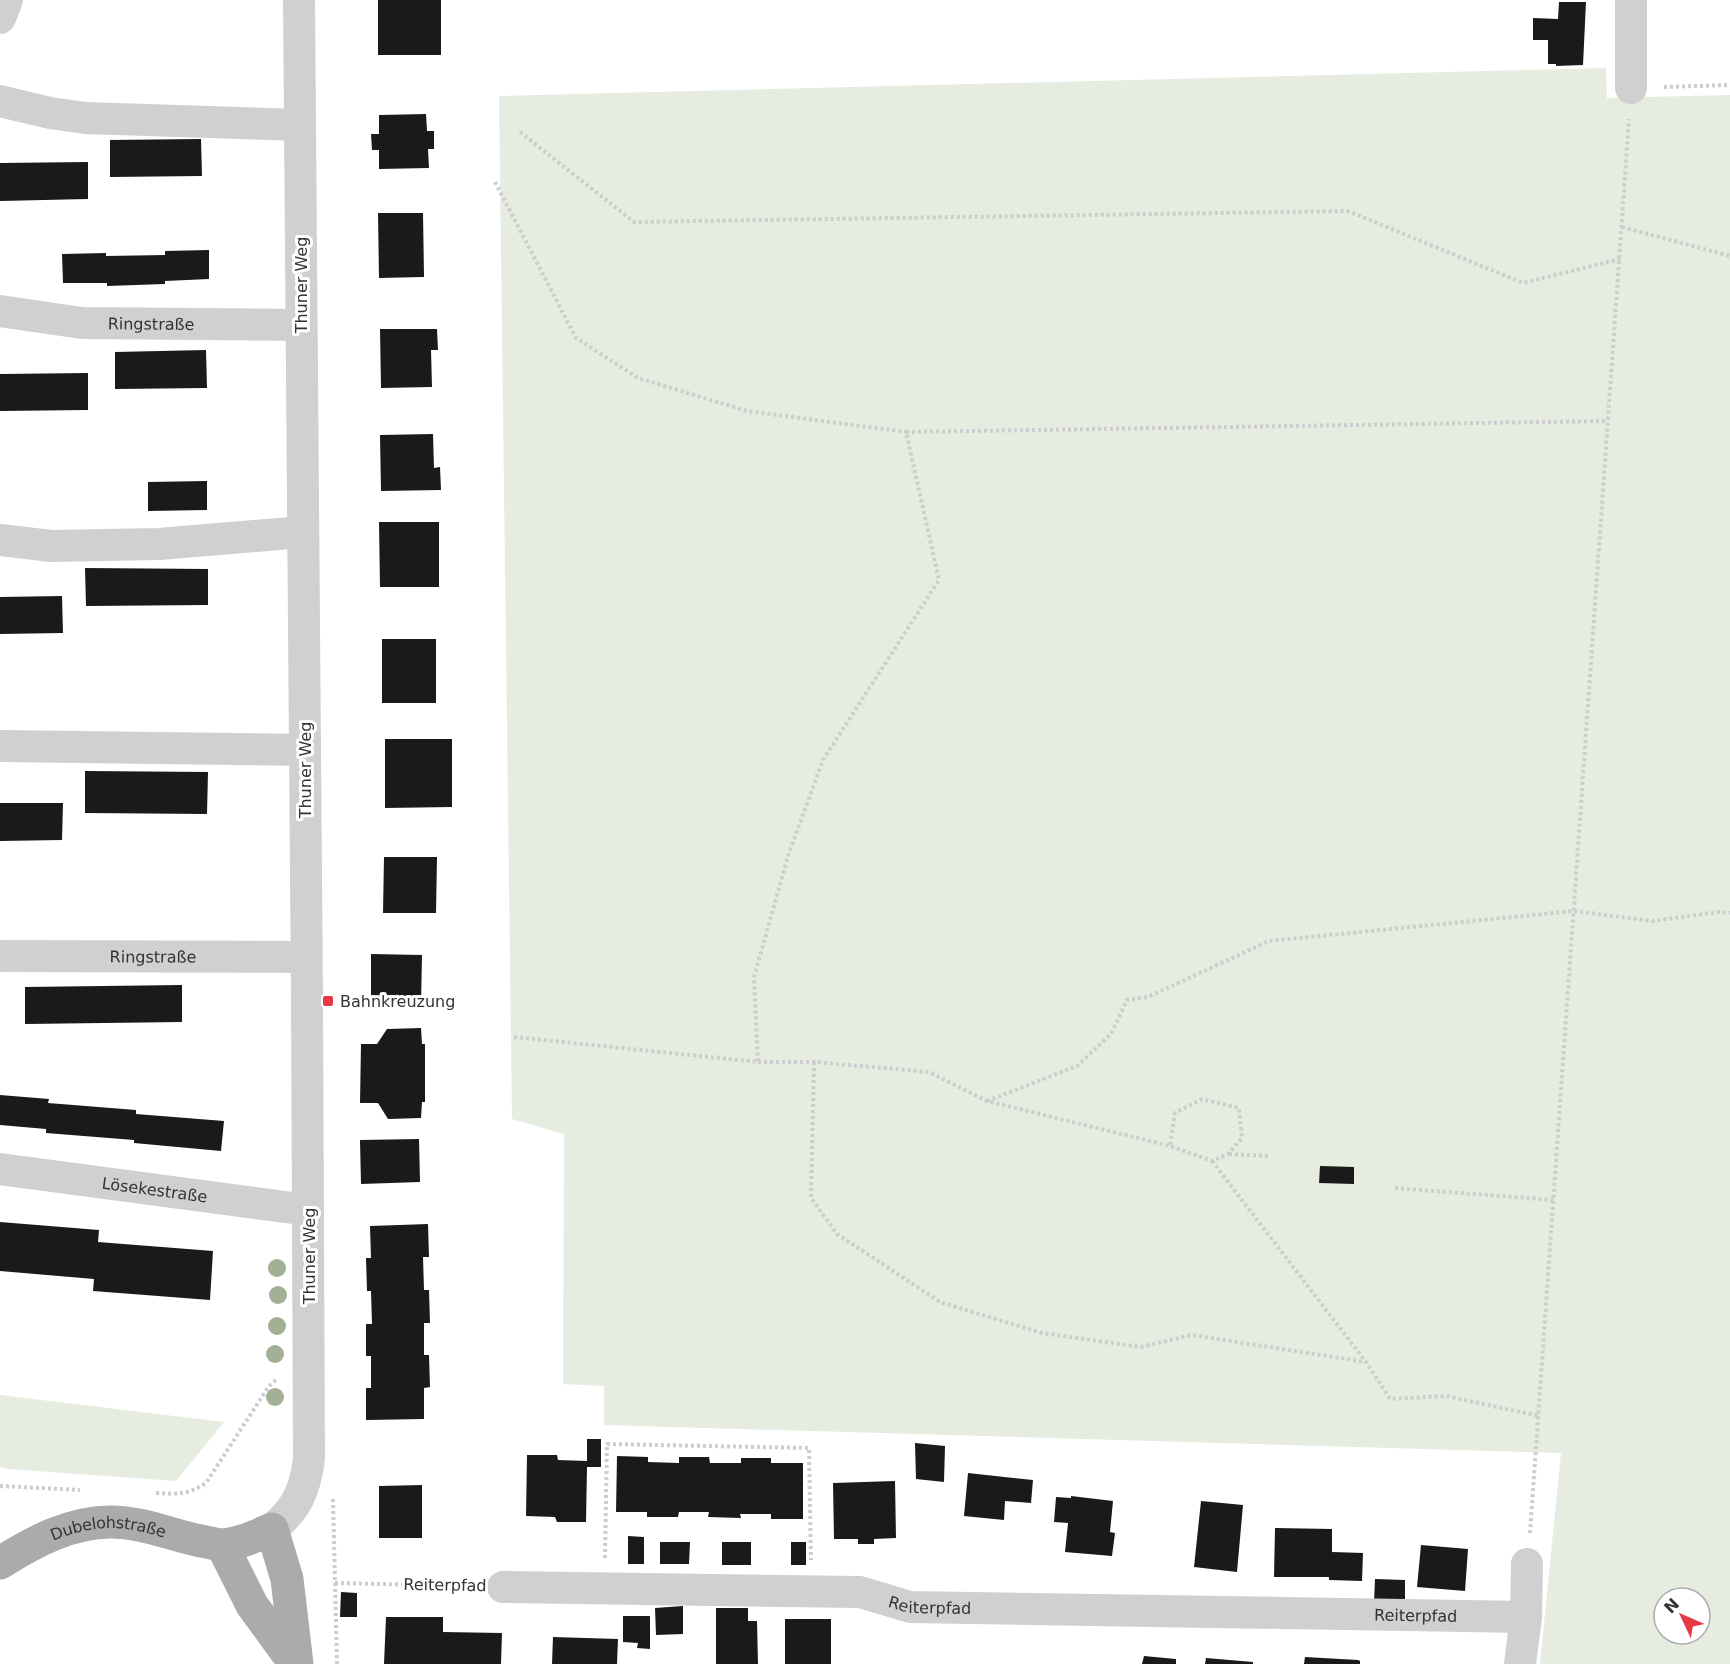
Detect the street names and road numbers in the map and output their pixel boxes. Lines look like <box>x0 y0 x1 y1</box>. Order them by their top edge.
street label: Thuner Weg <box>292 237 311 334</box>
street label: Ringstraße <box>108 314 195 334</box>
street label: Thuner Weg <box>296 722 315 819</box>
street label: Ringstraße <box>110 947 196 966</box>
street label: Lösekestraße <box>101 1173 208 1206</box>
street label: Thuner Weg <box>300 1208 319 1305</box>
street label: Dubelohstraße <box>48 1512 168 1544</box>
street label: Reiterpfad <box>403 1575 487 1595</box>
street label: Reiterpfad <box>886 1592 971 1617</box>
street label: Reiterpfad <box>1374 1605 1457 1625</box>

